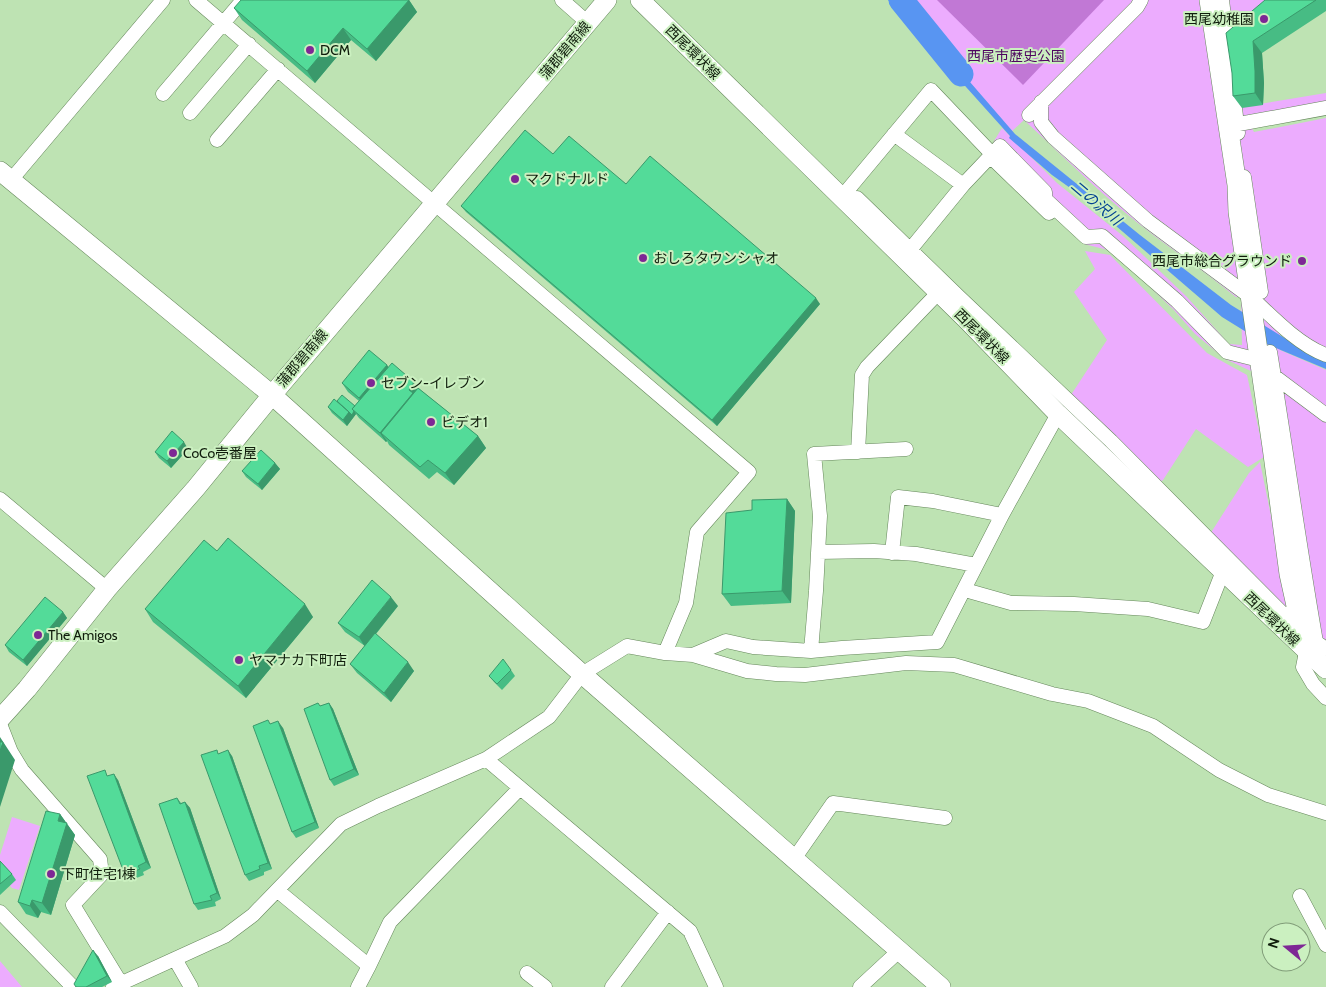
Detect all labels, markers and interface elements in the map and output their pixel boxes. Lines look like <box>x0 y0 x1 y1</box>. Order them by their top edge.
place label: 西尾幼稚園 <box>1184 10 1254 28</box>
marker: 西尾幼稚園 <box>1258 13 1270 25</box>
street label: 蒲郡碧南線 <box>536 17 594 83</box>
street label: 西尾環状線 <box>662 21 724 83</box>
place label: DCM <box>320 41 350 59</box>
marker: DCM <box>304 44 316 56</box>
park label: 西尾市歴史公園 <box>967 47 1065 65</box>
place label: マクドナルド <box>525 170 609 188</box>
marker: マクドナルド <box>509 173 521 185</box>
water label: 二の沢川 <box>1067 177 1126 230</box>
place label: おしろタウンシャオ <box>653 249 779 267</box>
marker: おしろタウンシャオ <box>637 252 649 264</box>
place label: 西尾市総合グラウンド <box>1152 252 1292 270</box>
marker: 西尾市総合グラウンド <box>1296 255 1308 267</box>
street label: 西尾環状線 <box>951 305 1013 367</box>
street label: 蒲郡碧南線 <box>273 325 331 391</box>
place label: セブン-イレブン <box>381 374 485 392</box>
marker: セブン-イレブン <box>365 377 377 389</box>
place label: ビデオ1 <box>441 413 488 431</box>
marker: ビデオ1 <box>425 416 437 428</box>
place label: CoCo壱番屋 <box>183 444 257 462</box>
marker: CoCo壱番屋 <box>167 447 179 459</box>
street label: 西尾環状線 <box>1241 588 1303 650</box>
place label: The Amigos <box>48 626 118 644</box>
marker: The Amigos <box>32 629 44 641</box>
place label: ヤマナカ下町店 <box>249 651 347 669</box>
marker: ヤマナカ下町店 <box>233 654 245 666</box>
place label: 下町住宅1棟 <box>61 865 136 883</box>
marker: 下町住宅1棟 <box>45 868 57 880</box>
north arrow <box>1261 922 1311 972</box>
text: N <box>1264 935 1284 950</box>

